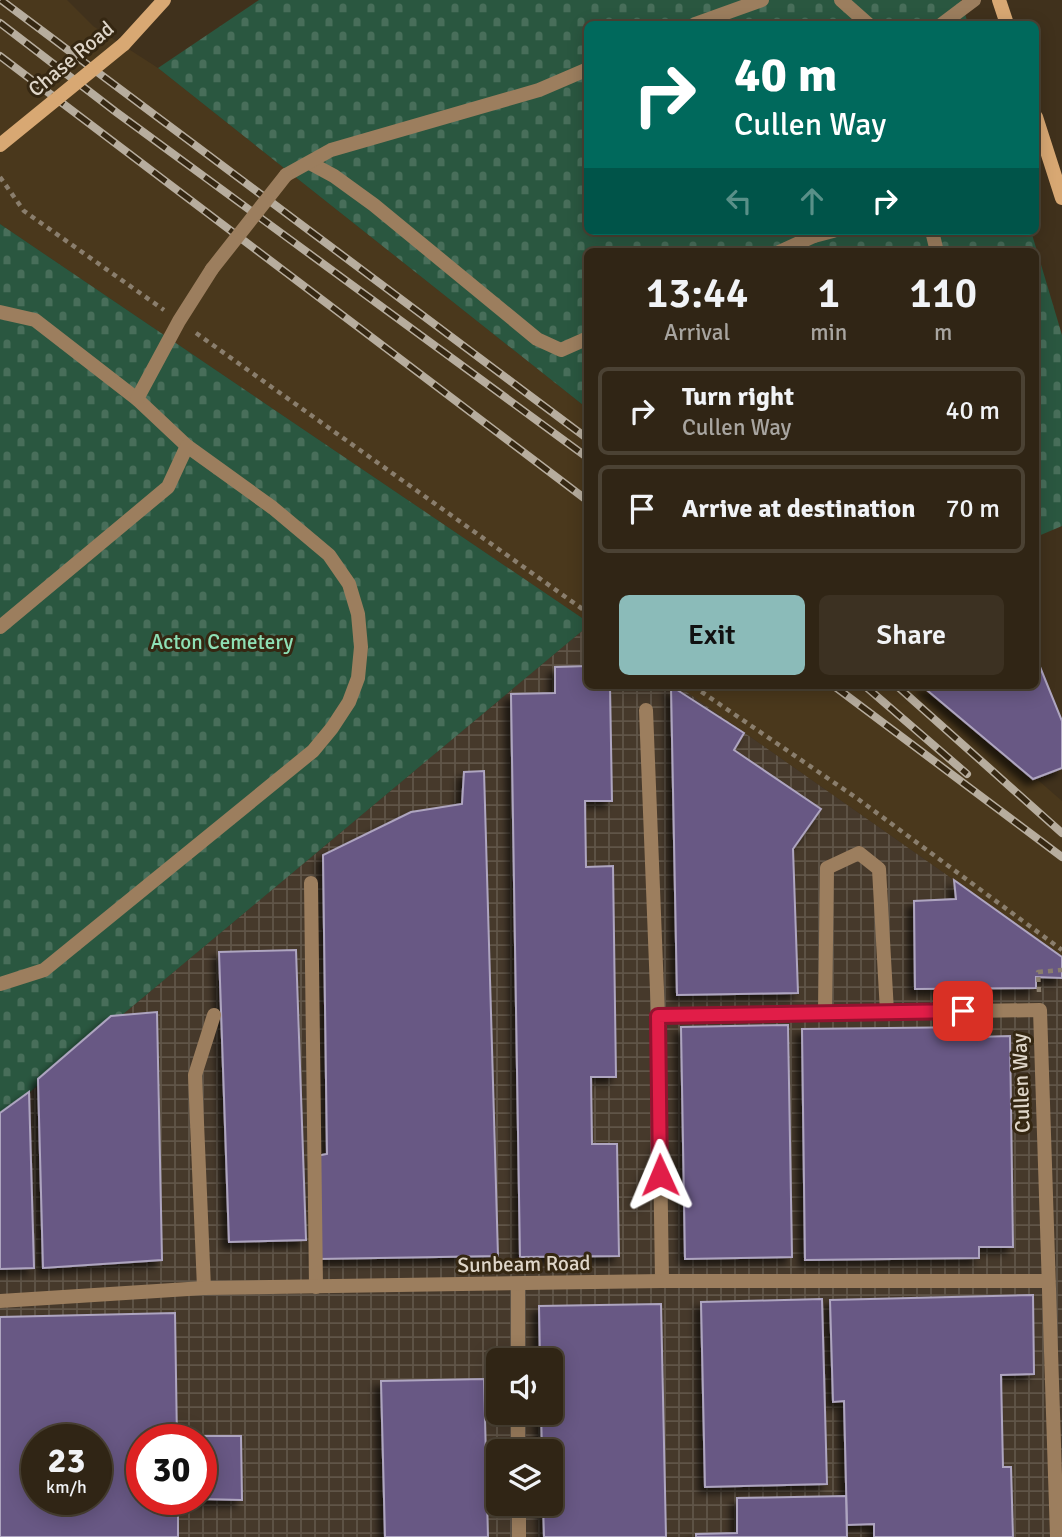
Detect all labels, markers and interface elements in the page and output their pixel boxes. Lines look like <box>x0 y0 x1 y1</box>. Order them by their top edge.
street label: Chase Road <box>23 16 119 102</box>
text: 40 m <box>734 45 837 105</box>
icon: right <box>619 49 710 140</box>
text: Cullen Way <box>734 105 886 144</box>
icon: left <box>720 182 758 220</box>
icon: ahead <box>793 182 831 220</box>
icon: right <box>866 182 904 220</box>
text: 13:44 <box>646 268 748 319</box>
text: 1 <box>817 268 840 319</box>
text: 110 <box>909 268 977 319</box>
text: Arrival <box>664 318 730 347</box>
text: min <box>810 318 847 347</box>
text: m <box>934 318 952 347</box>
text: Turn right <box>682 381 794 413</box>
icon: right <box>623 392 661 430</box>
text: 40 m <box>945 395 1000 427</box>
text: Cullen Way <box>682 413 791 442</box>
icon: arrive <box>623 490 661 528</box>
text: Arrive at destination <box>682 493 915 525</box>
text: 70 m <box>945 493 1000 525</box>
button: Exit <box>619 595 805 675</box>
button: Share <box>819 595 1004 675</box>
park label: Acton Cemetery <box>151 629 294 655</box>
pin <box>933 981 993 1041</box>
icon: arrive <box>944 992 982 1030</box>
street label: Cullen Way <box>1006 1032 1036 1133</box>
position arrow <box>623 1138 697 1212</box>
street label: Sunbeam Road <box>457 1250 591 1278</box>
map controls <box>486 1348 563 1516</box>
button: sound <box>486 1348 563 1425</box>
speed limit sign: 30 <box>126 1424 217 1515</box>
text: 23 <box>48 1439 85 1482</box>
button: layers <box>486 1439 563 1516</box>
text: km/h <box>46 1476 87 1498</box>

